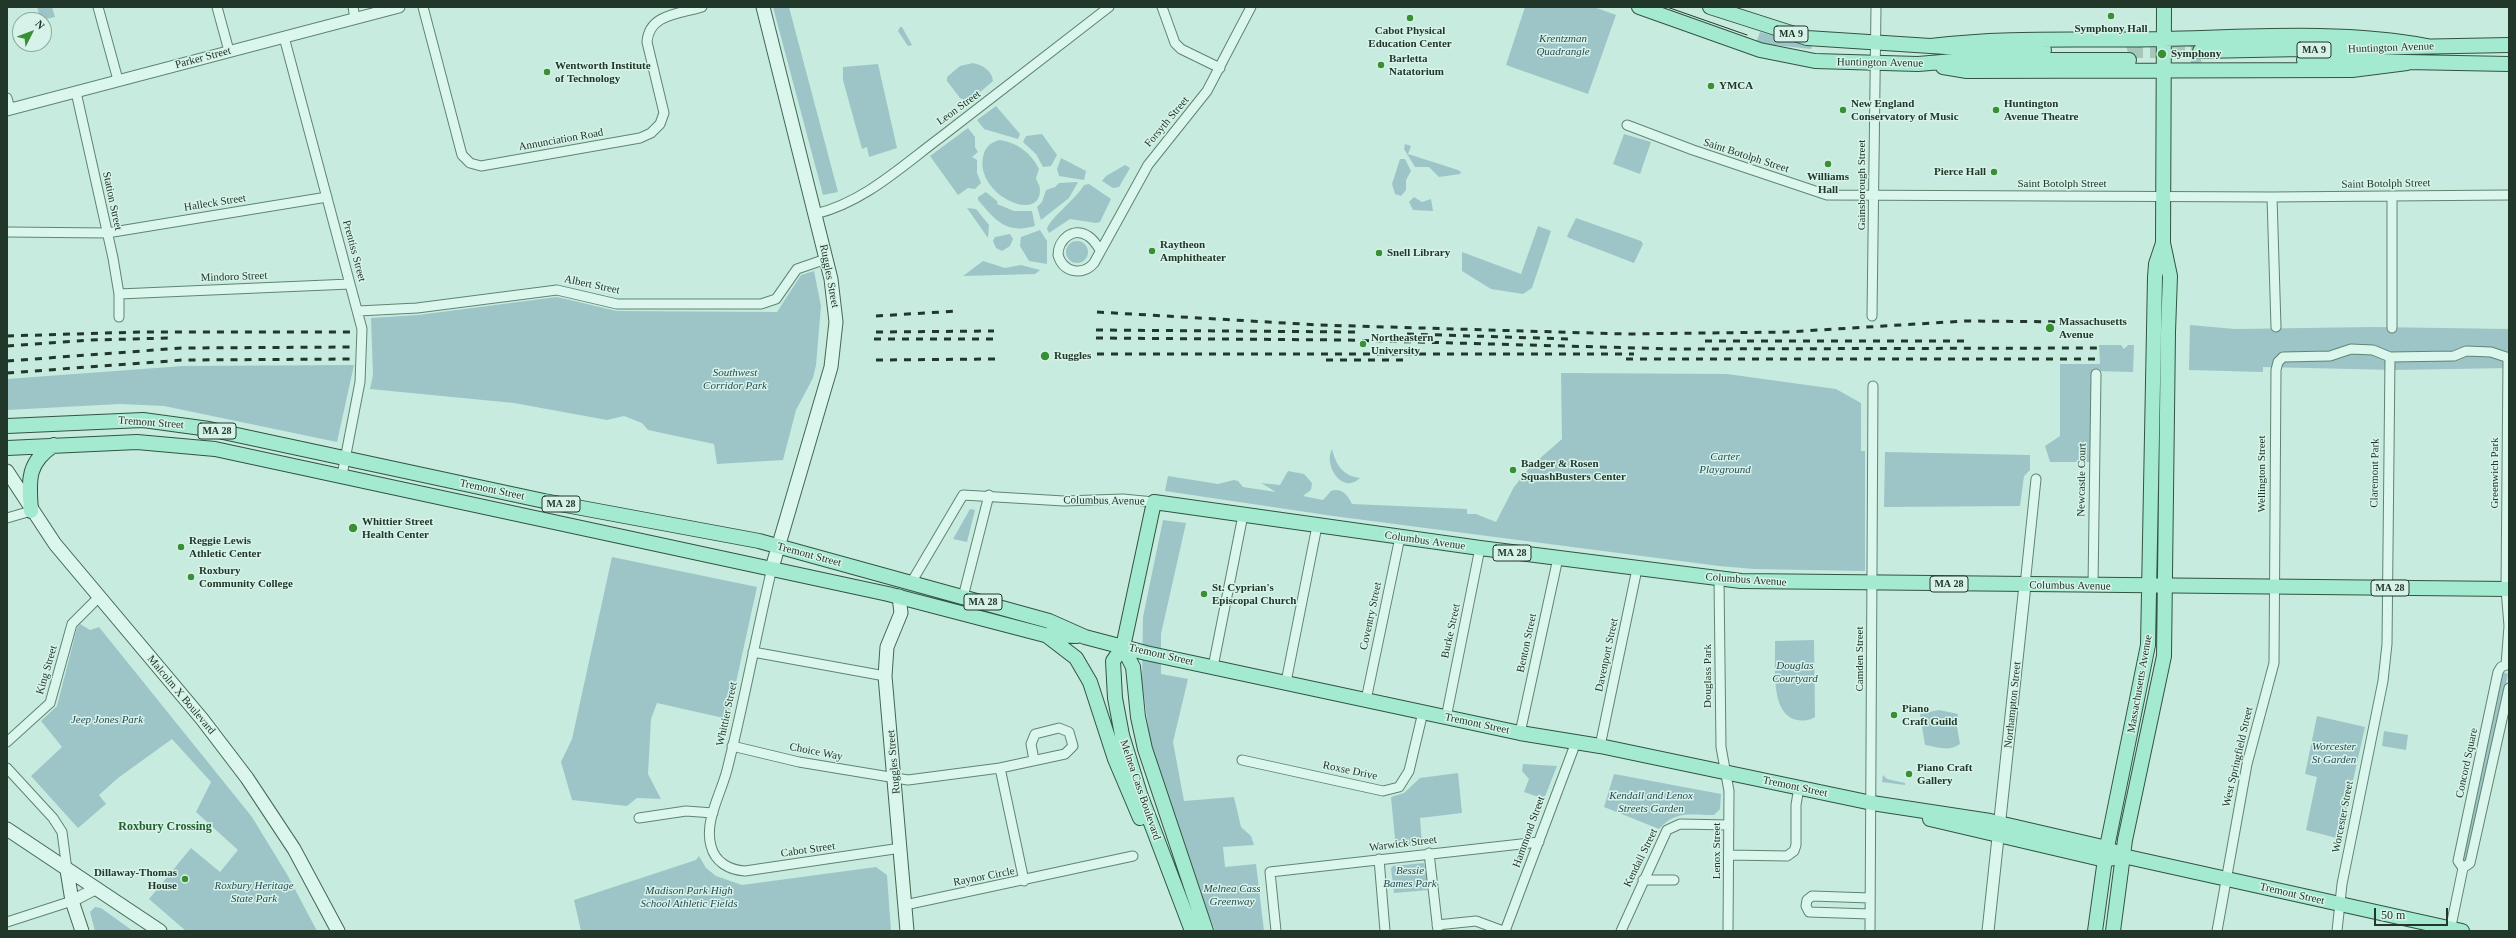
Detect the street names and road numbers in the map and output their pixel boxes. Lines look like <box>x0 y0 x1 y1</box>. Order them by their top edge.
road number: MA 9 <box>1774 26 1808 42</box>
street label: Huntington Avenue <box>2348 40 2434 56</box>
road number: MA 9 <box>2297 42 2331 58</box>
street label: Parker Street <box>174 44 232 72</box>
street label: Huntington Avenue <box>1837 56 1923 70</box>
street label: Leon Street <box>934 88 984 128</box>
street label: Forsyth Street <box>1142 94 1192 150</box>
street label: Annunciation Road <box>518 126 604 154</box>
street label: Saint Botolph Street <box>1702 136 1790 176</box>
street label: Gainsborough Street <box>1855 140 1869 230</box>
street label: Station Street <box>99 170 125 232</box>
street label: Saint Botolph Street <box>2017 177 2107 191</box>
street label: Saint Botolph Street <box>2341 177 2431 191</box>
street label: Halleck Street <box>183 192 247 214</box>
street label: Prentiss Street <box>339 219 369 283</box>
street label: Ruggles Street <box>816 243 842 309</box>
street label: Mindoro Street <box>200 269 268 285</box>
street label: Albert Street <box>563 273 621 297</box>
street label: Tremont Street <box>118 414 184 432</box>
road number: MA 28 <box>198 423 236 439</box>
street label: Wellington Street <box>2255 435 2269 513</box>
street label: Greenwich Park <box>2488 437 2502 509</box>
street label: Claremont Park <box>2368 438 2382 508</box>
street label: Newcastle Court <box>2075 443 2089 517</box>
street label: Tremont Street <box>458 477 526 503</box>
street label: Columbus Avenue <box>1063 494 1145 508</box>
road number: MA 28 <box>542 496 580 512</box>
street label: Columbus Avenue <box>1384 529 1466 553</box>
street label: Tremont Street <box>775 540 843 570</box>
road number: MA 28 <box>1493 545 1531 561</box>
street label: Columbus Avenue <box>1705 571 1787 589</box>
road number: MA 28 <box>1930 576 1968 592</box>
street label: Columbus Avenue <box>2029 579 2111 593</box>
road number: MA 28 <box>2371 580 2409 596</box>
street label: Coventry Street <box>1357 581 1385 651</box>
road number: MA 28 <box>964 594 1002 610</box>
street label: Burke Street <box>1439 603 1463 659</box>
street label: Benton Street <box>1514 612 1540 674</box>
street label: Davenport Street <box>1593 617 1621 693</box>
street label: Camden Street <box>1853 626 1867 692</box>
street label: Massachusetts Avenue <box>2125 634 2155 734</box>
street label: Tremont Street <box>1127 641 1195 669</box>
street label: King Street <box>34 644 60 696</box>
street label: Douglass Park <box>1701 644 1715 708</box>
street label: Malcolm X Boulevard <box>144 653 218 737</box>
street label: Northampton Street <box>2002 661 2024 749</box>
street label: Whittier Street <box>714 681 740 747</box>
street label: West Springfield Street <box>2220 706 2256 808</box>
street label: Tremont Street <box>1443 711 1511 737</box>
street label: Concord Square <box>2453 727 2481 799</box>
street label: Ruggles Street <box>885 729 903 795</box>
street label: Melnea Cass Boulevard <box>1117 738 1163 842</box>
street label: Choice Way <box>788 740 844 764</box>
street label: Roxse Drive <box>1322 759 1378 783</box>
street label: Tremont Street <box>1761 774 1829 800</box>
street label: Worcester Street <box>2330 780 2356 854</box>
street label: Hammond Street <box>1510 795 1548 869</box>
street label: Lenox Street <box>1710 823 1724 879</box>
street label: Kendall Street <box>1621 827 1661 889</box>
street label: Warwick Street <box>1369 833 1437 855</box>
street label: Cabot Street <box>780 840 836 860</box>
street label: Raynor Circle <box>952 865 1016 889</box>
street label: Tremont Street <box>2258 880 2326 908</box>

